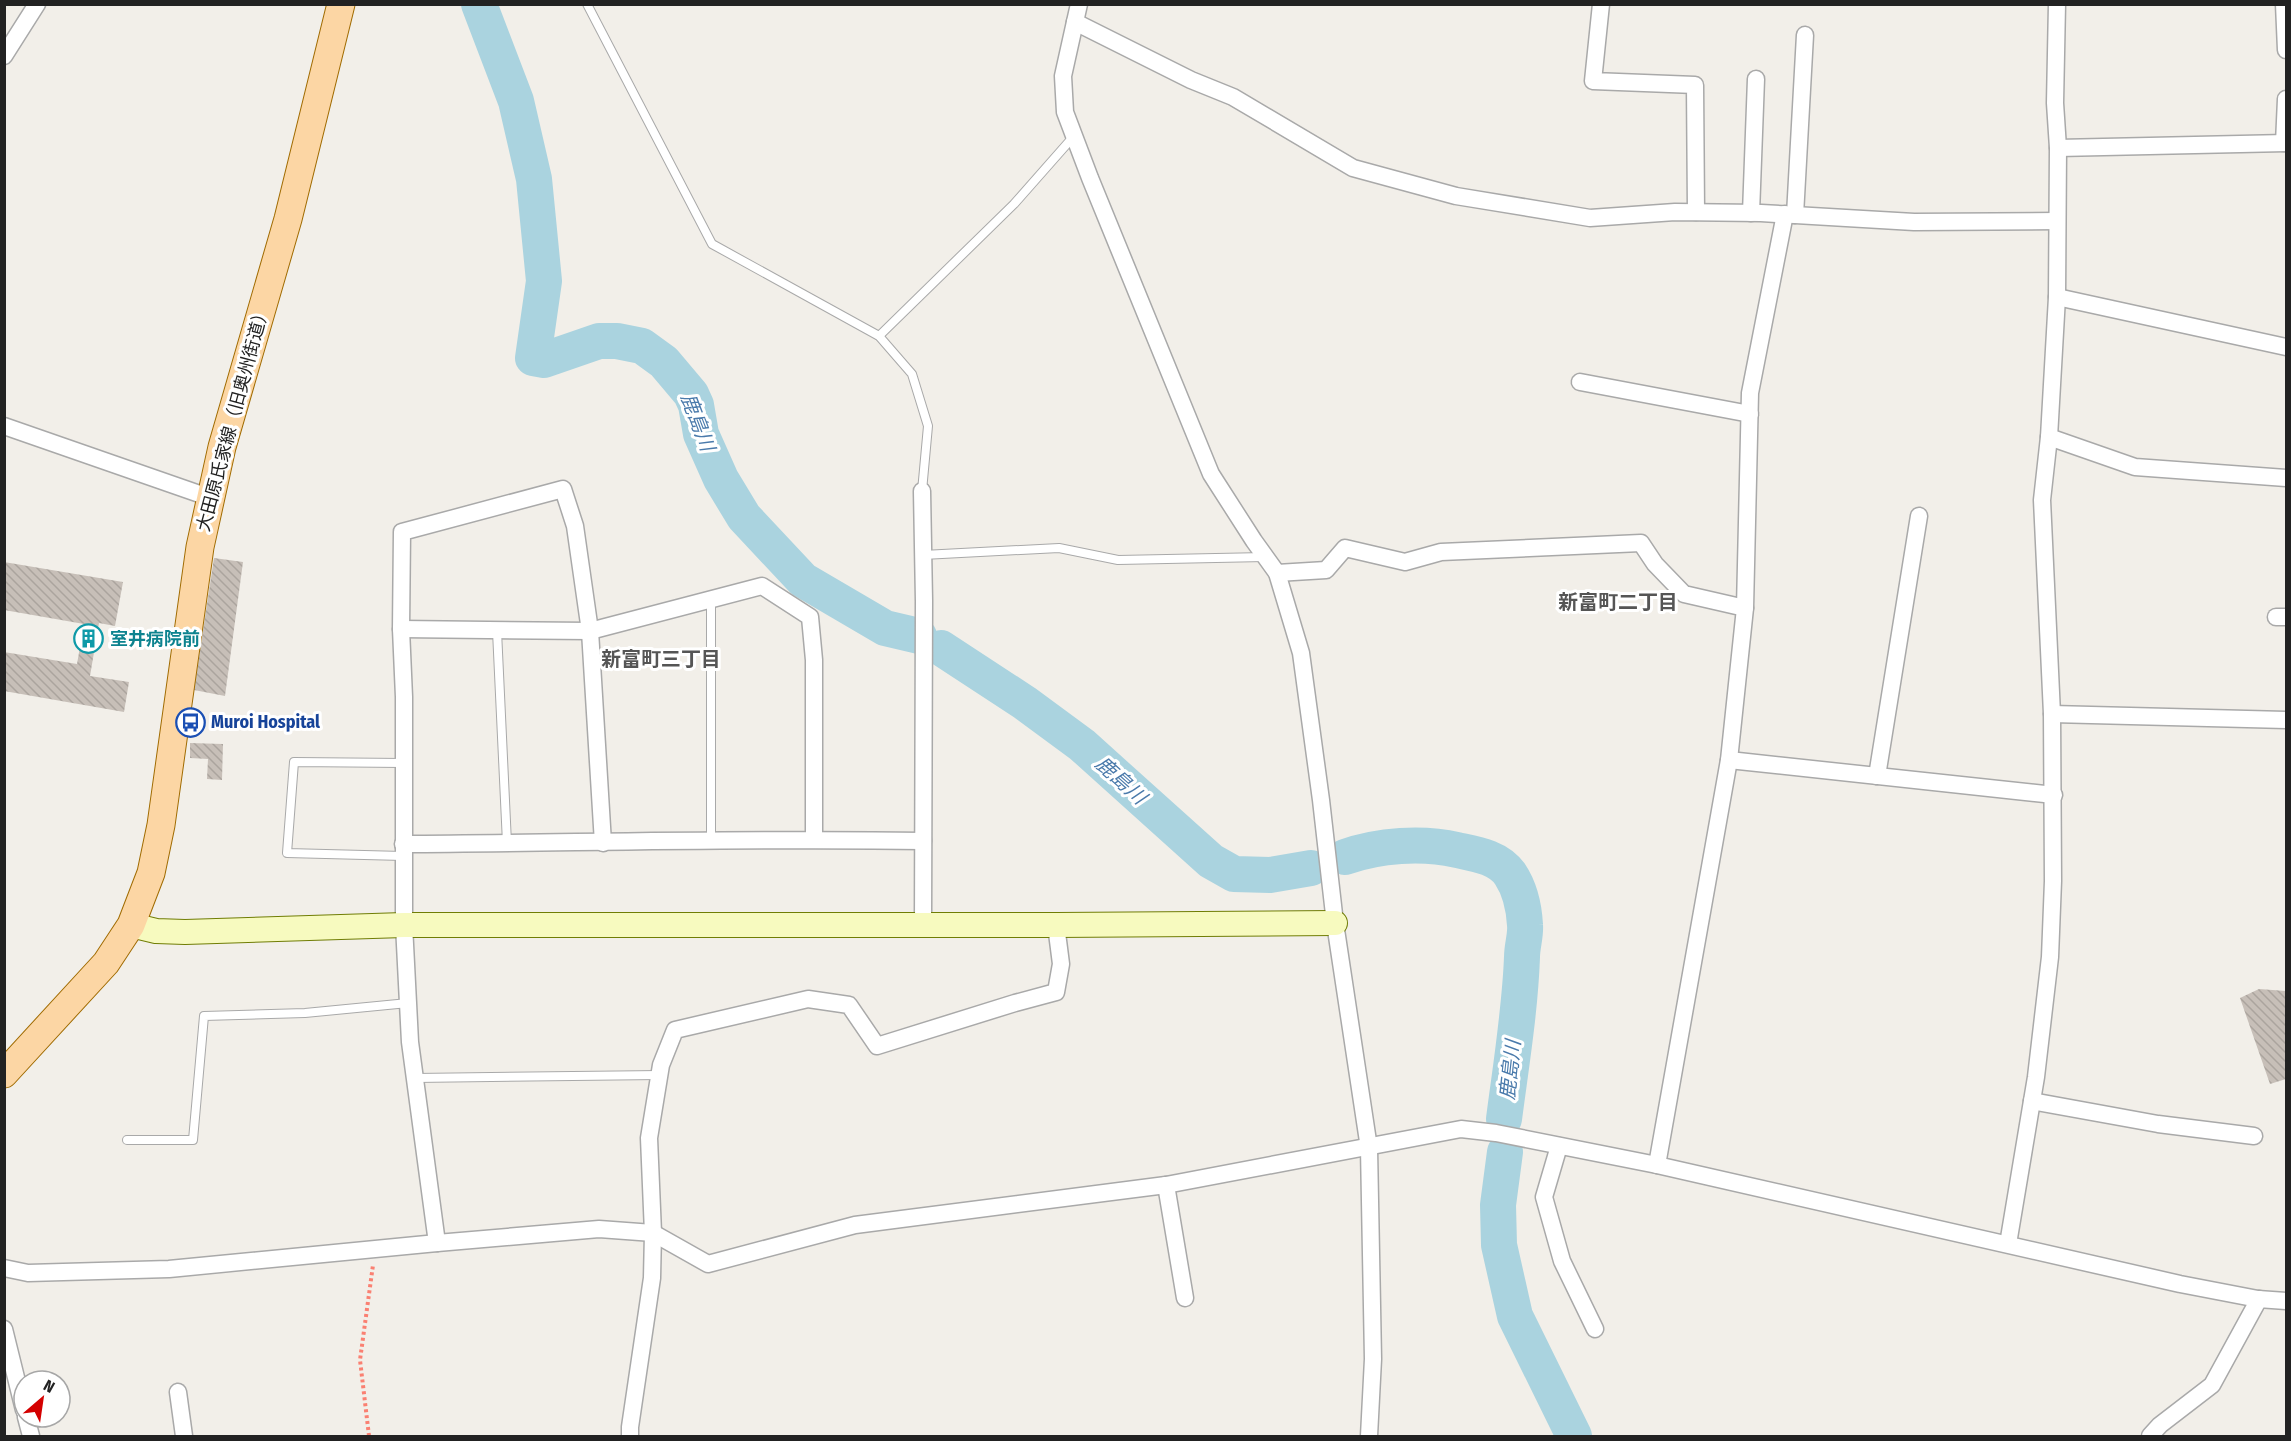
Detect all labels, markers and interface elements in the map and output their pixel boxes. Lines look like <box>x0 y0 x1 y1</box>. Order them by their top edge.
street label: 大田原氏家線（旧奥州街道） <box>192 302 274 534</box>
water label: 鹿島川 <box>676 390 721 456</box>
district label: 新富町二丁目 <box>1558 590 1678 614</box>
building icon: 室井病院前 <box>73 623 105 655</box>
place label: 室井病院前 <box>110 628 200 650</box>
district label: 新富町三丁目 <box>601 647 721 671</box>
bus stop icon: Muroi Hospital <box>174 706 206 738</box>
place label: Muroi Hospital <box>211 711 320 733</box>
water label: 鹿島川 <box>1091 751 1153 810</box>
water label: 鹿島川 <box>1495 1037 1525 1101</box>
north arrow <box>12 1369 72 1429</box>
text: N <box>40 1376 58 1397</box>

